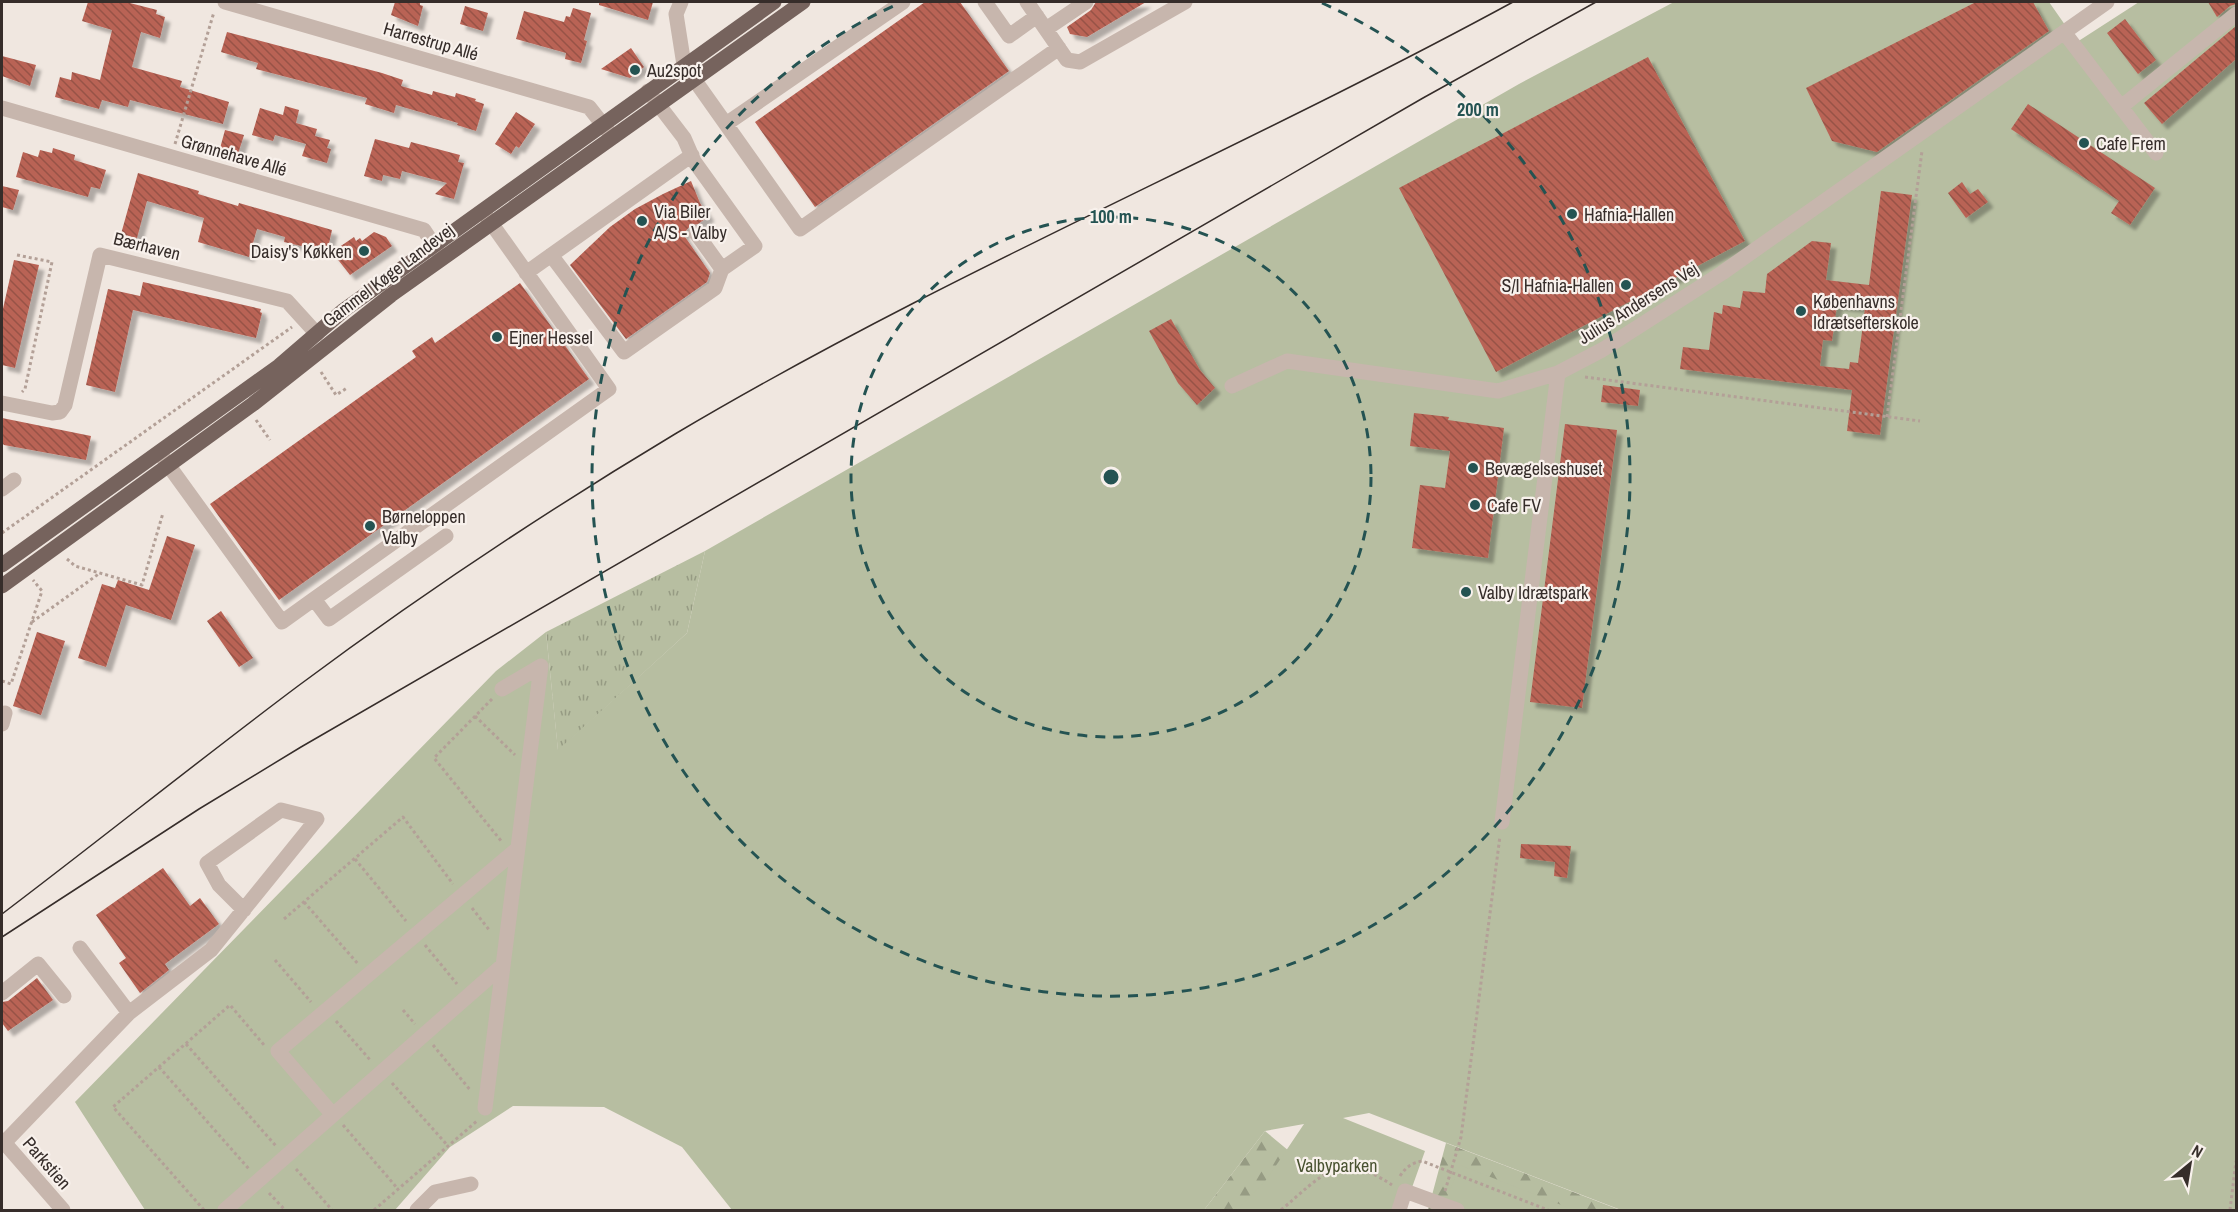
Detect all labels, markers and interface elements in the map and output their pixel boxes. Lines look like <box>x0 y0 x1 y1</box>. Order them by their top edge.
street label: Harrestrup Allé <box>381 16 481 66</box>
place label: Au2spot <box>646 58 701 83</box>
marker: Au2spot <box>628 63 642 77</box>
text: 200 m <box>1457 97 1499 122</box>
street label: Grønnehave Allé <box>178 128 290 182</box>
place label: Cafe Frem <box>2096 131 2166 156</box>
marker: Cafe Frem <box>2077 136 2091 150</box>
place label: Via Biler A/S - Valby <box>653 199 727 245</box>
place label: Hafnia-Hallen <box>1584 202 1674 227</box>
text: 100 m <box>1090 204 1132 229</box>
marker: Hafnia-Hallen <box>1565 207 1579 221</box>
marker: Via Biler A/S - Valby <box>635 214 649 228</box>
street label: Gammel Køge Landevej <box>317 217 459 333</box>
street label: Bærhaven <box>111 226 183 266</box>
place label: Daisy's Køkken <box>251 239 352 264</box>
marker: Daisy's Køkken <box>357 244 371 258</box>
street label: Julius Andersens Vej <box>1573 256 1703 350</box>
place label: S/I Hafnia-Hallen <box>1502 273 1614 298</box>
marker: S/I Hafnia-Hallen <box>1619 278 1633 292</box>
place label: Københavns Idrætsefterskole <box>1813 289 1919 335</box>
marker: Københavns Idrætsefterskole <box>1794 304 1808 318</box>
place label: Ejner Hessel <box>509 325 593 350</box>
marker: Ejner Hessel <box>490 330 504 344</box>
place label: Bevægelseshuset <box>1485 456 1602 481</box>
marker: Bevægelseshuset <box>1466 461 1480 475</box>
centre of rings <box>1101 467 1121 487</box>
place label: Cafe FV <box>1487 493 1541 518</box>
marker: Cafe FV <box>1468 498 1482 512</box>
place label: Børneloppen Valby <box>382 504 466 550</box>
marker: Børneloppen Valby <box>363 519 377 533</box>
place label: Valby Idrætspark <box>1478 580 1589 605</box>
marker: Valby Idrætspark <box>1459 585 1473 599</box>
street label: Parkstien <box>17 1131 77 1195</box>
north arrow <box>2160 1134 2220 1194</box>
text: N <box>2188 1139 2207 1163</box>
park label: Valbyparken <box>1297 1153 1377 1178</box>

